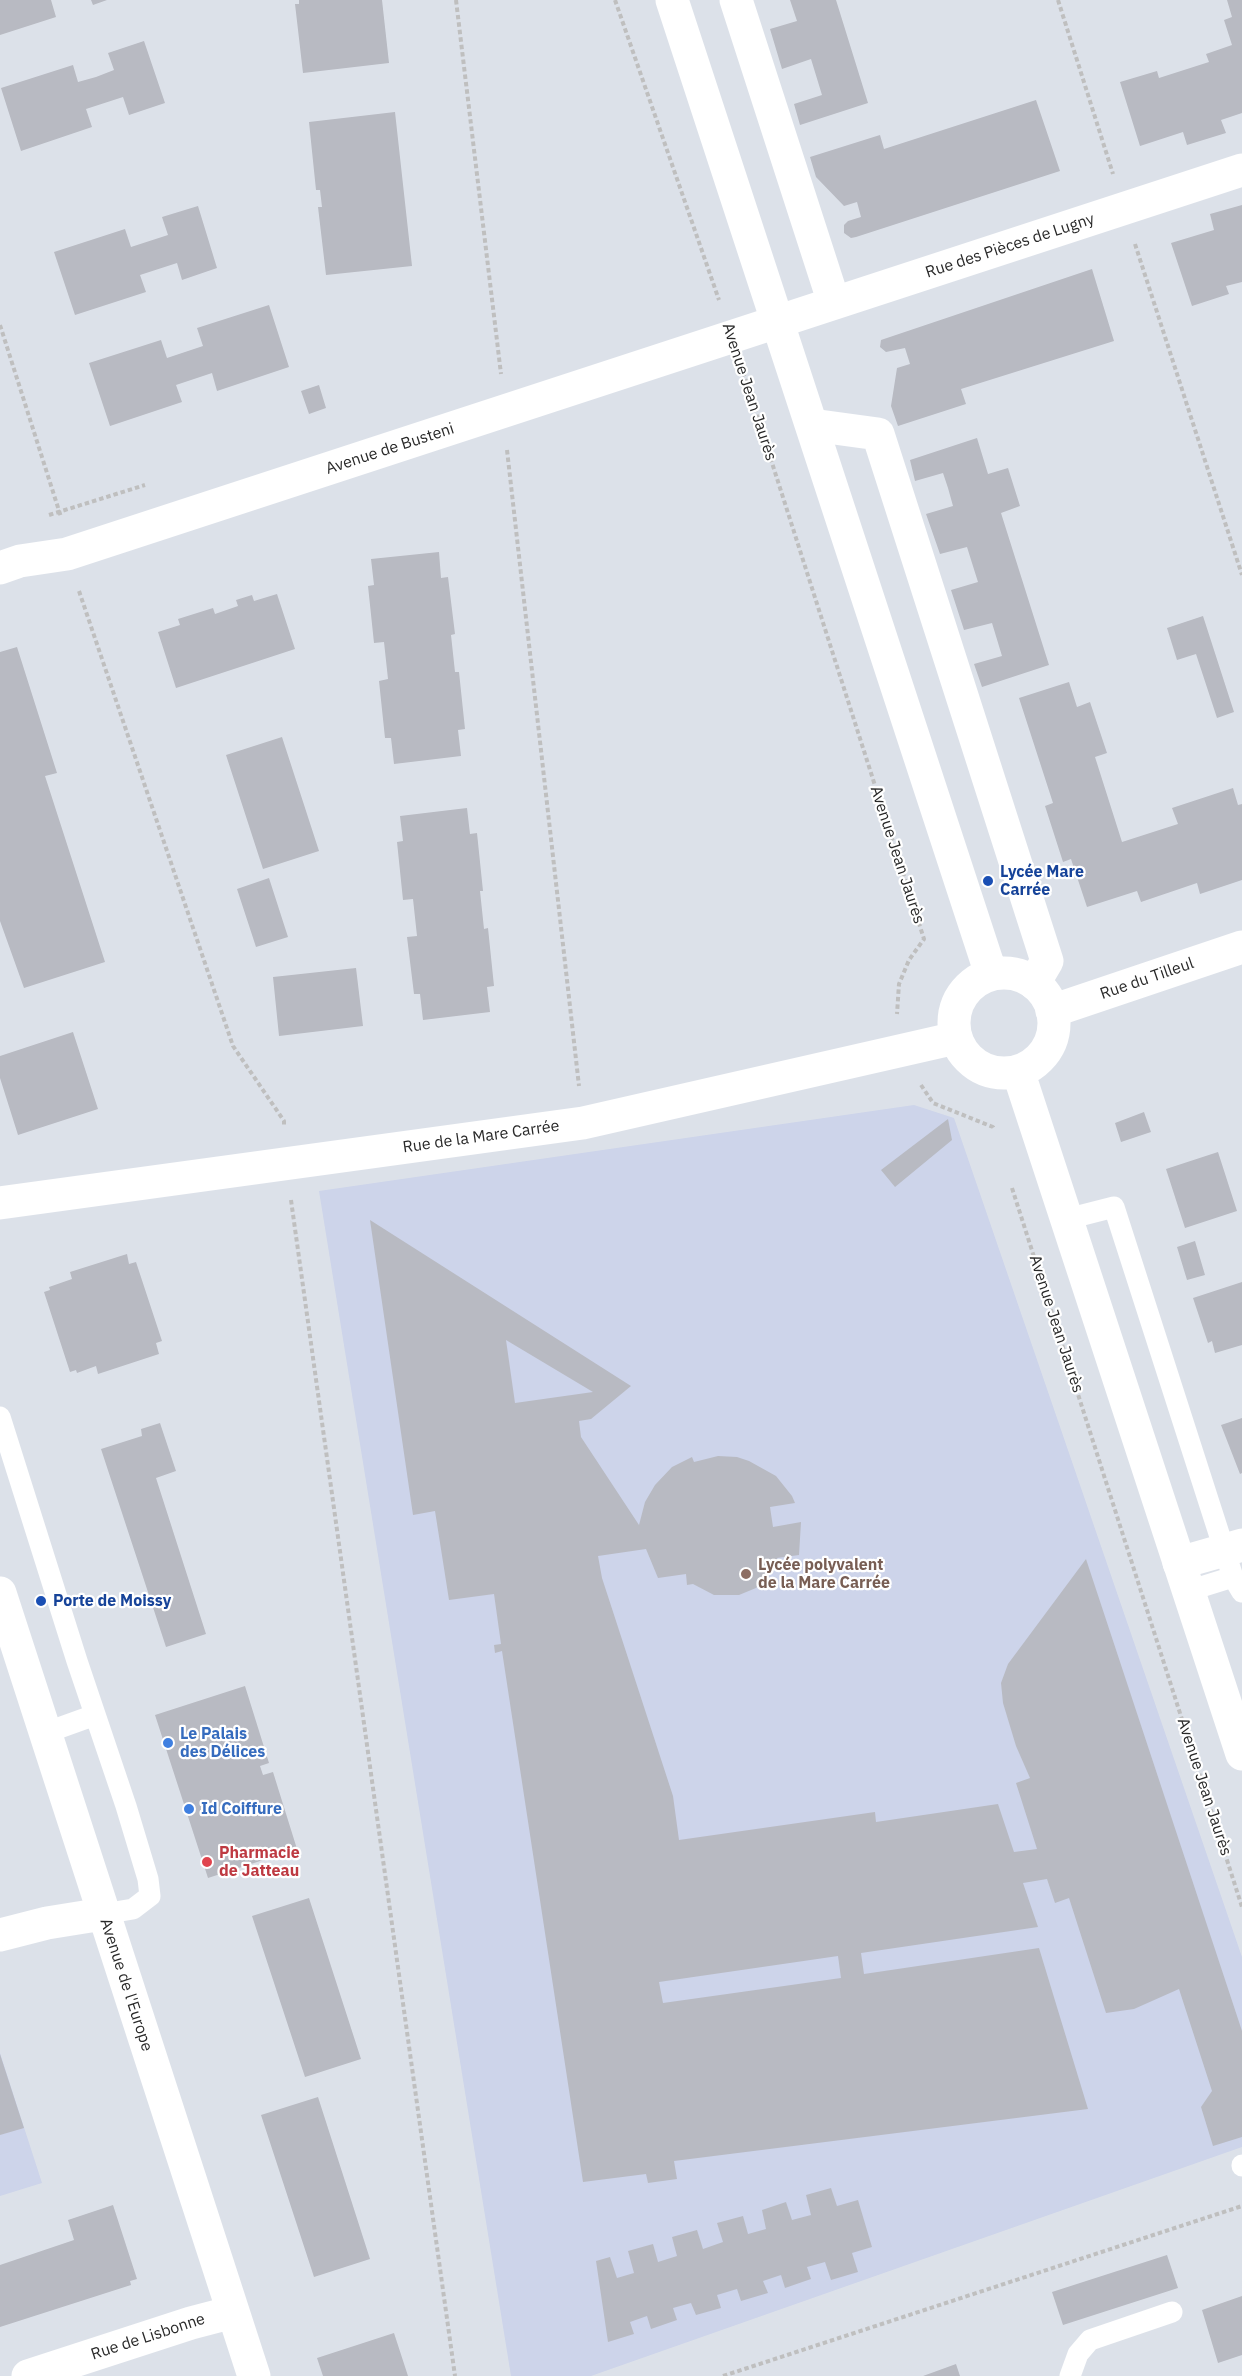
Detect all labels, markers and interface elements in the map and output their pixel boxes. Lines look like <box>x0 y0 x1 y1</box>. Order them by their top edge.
street label: Rue des Pièces de Lugny <box>923 210 1097 282</box>
street label: Avenue Jean Jaurès <box>718 321 780 463</box>
street label: Avenue de Busteni <box>323 419 457 479</box>
street label: Avenue Jean Jaurès <box>866 784 928 926</box>
place label: Lycée Mare Carrée <box>1000 862 1084 900</box>
marker: Lycée Mare Carrée <box>981 874 995 888</box>
street label: Rue du Tilleul <box>1098 954 1196 1004</box>
street label: Rue de la Mare Carrée <box>401 1116 561 1158</box>
street label: Avenue Jean Jaurès <box>1025 1253 1087 1395</box>
place label: Lycée polyvalent de la Mare Carrée <box>758 1555 890 1593</box>
marker: Lycée polyvalent de la Mare Carrée <box>739 1567 753 1581</box>
place label: Porte de Moissy <box>53 1591 171 1611</box>
marker: Porte de Moissy <box>34 1594 48 1608</box>
street label: Avenue Jean Jaurès <box>1173 1716 1235 1858</box>
place label: Le Palais des Délices <box>180 1724 265 1762</box>
marker: Le Palais des Délices <box>161 1736 175 1750</box>
place label: Id Coiffure <box>201 1799 282 1819</box>
marker: Id Coiffure <box>182 1802 196 1816</box>
place label: Pharmacie de Jatteau <box>219 1843 300 1881</box>
marker: Pharmacie de Jatteau <box>200 1855 214 1869</box>
street label: Avenue de l'Europe <box>95 1916 157 2054</box>
street label: Rue de Lisbonne <box>89 2310 207 2364</box>

